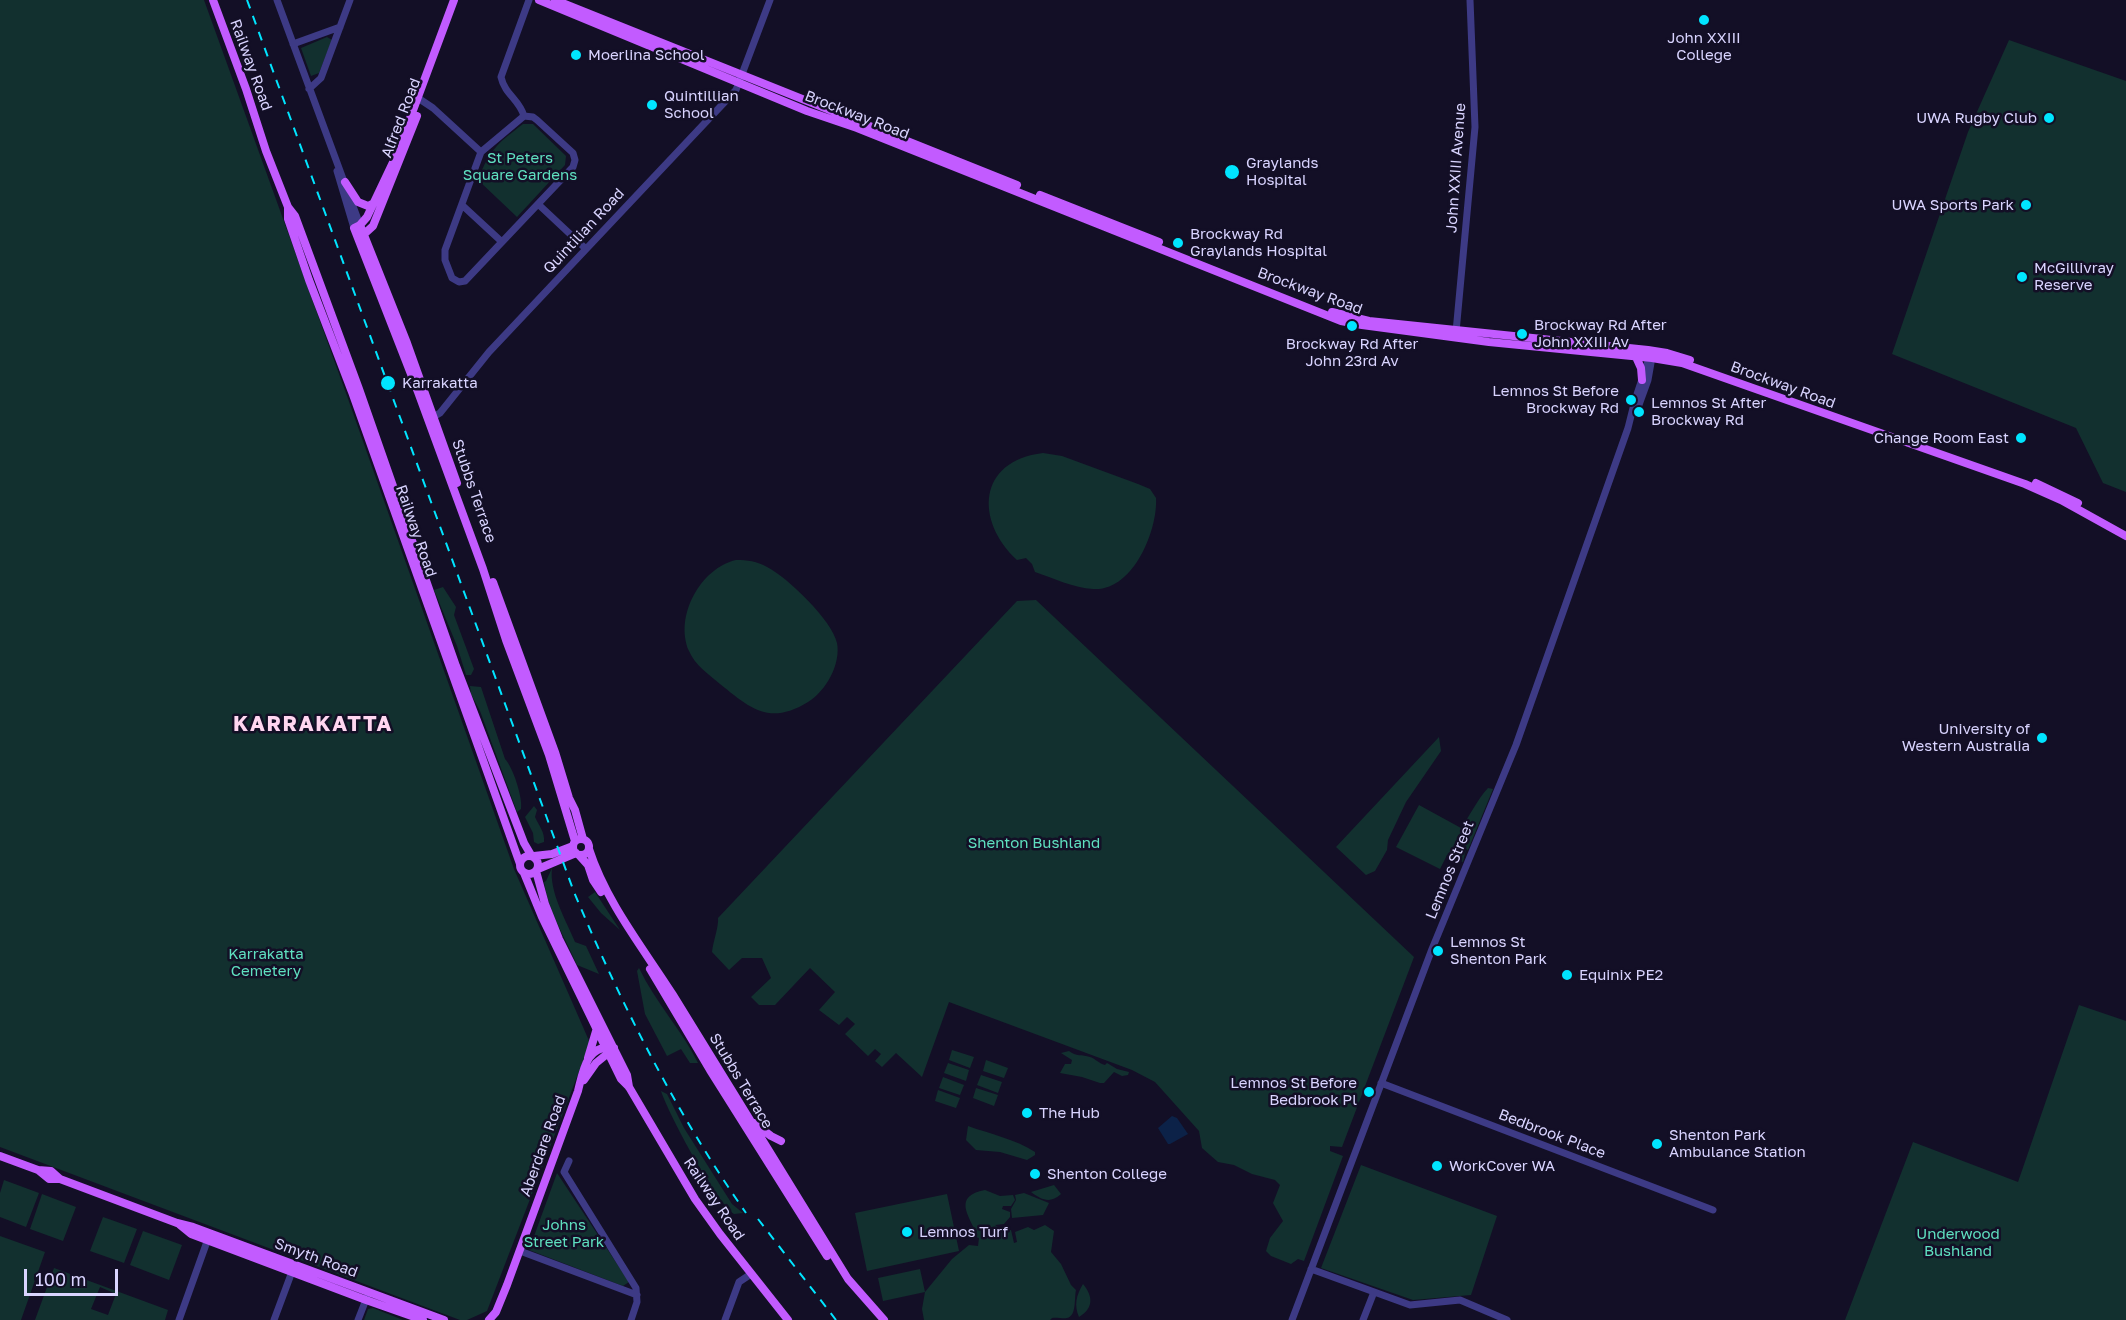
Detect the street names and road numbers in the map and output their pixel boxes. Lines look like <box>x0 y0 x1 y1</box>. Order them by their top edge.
street label: Railway Road <box>226 17 276 113</box>
street label: Alfred Road <box>378 76 424 160</box>
street label: Brockway Road <box>802 87 912 143</box>
street label: John XXIII Avenue <box>1442 102 1470 234</box>
street label: Quintilian Road <box>540 185 628 277</box>
street label: Brockway Road <box>1255 264 1365 318</box>
street label: Brockway Road <box>1728 358 1838 412</box>
street label: Stubbs Terrace <box>448 437 500 545</box>
street label: Railway Road <box>392 483 440 579</box>
street label: Lemnos Street <box>1422 818 1478 922</box>
street label: Stubbs Terrace <box>705 1030 777 1132</box>
street label: Aberdare Road <box>516 1093 570 1199</box>
street label: Bedbrook Place <box>1496 1105 1608 1163</box>
street label: Railway Road <box>680 1154 748 1244</box>
street label: Smyth Road <box>272 1235 360 1281</box>

